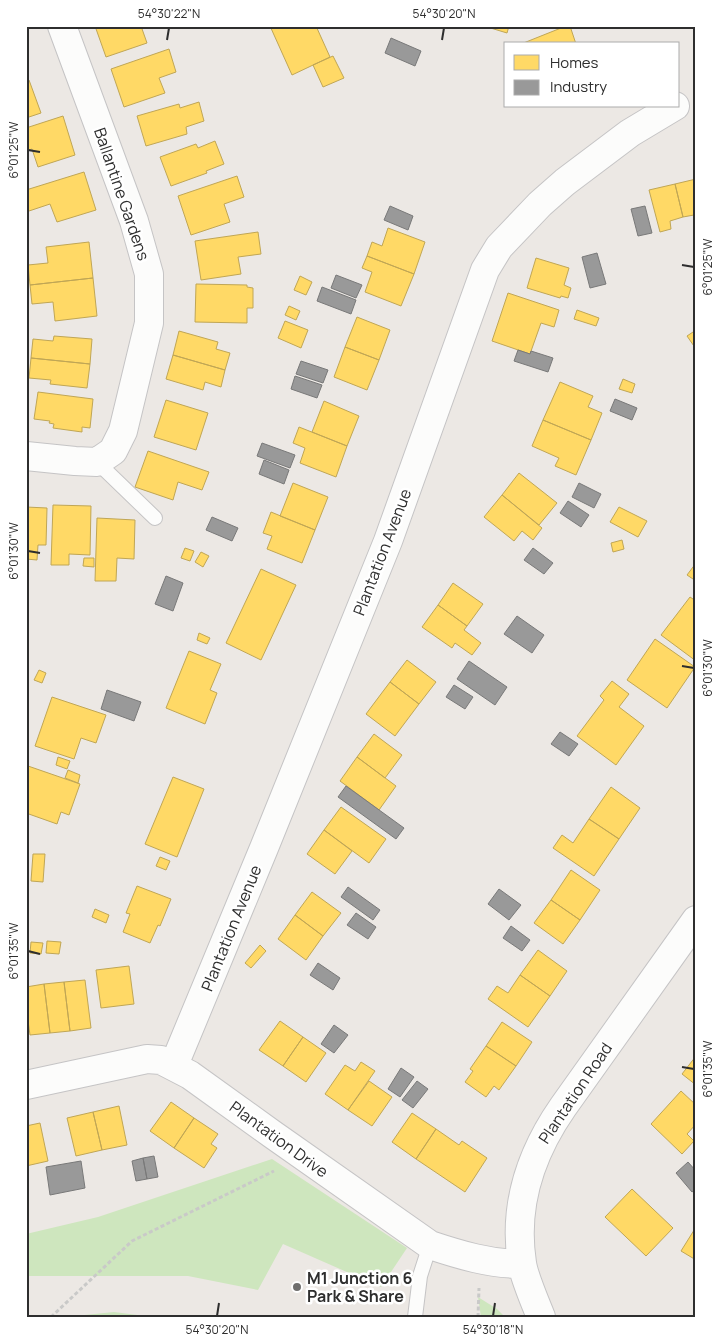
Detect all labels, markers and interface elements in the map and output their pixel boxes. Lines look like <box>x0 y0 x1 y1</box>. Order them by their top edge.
text: 54°30'22"N <box>138 5 200 22</box>
text: 54°30'20"N <box>412 5 476 22</box>
legend <box>504 42 680 108</box>
text: Homes <box>550 52 599 73</box>
text: Industry <box>550 76 607 97</box>
text: 6°01'25"W <box>5 121 22 179</box>
street label: Ballantine Gardens <box>89 125 155 263</box>
text: 6°01'25"W <box>699 238 716 296</box>
street label: Plantation Avenue <box>348 485 416 619</box>
text: 6°01'30"W <box>5 522 22 580</box>
text: 6°01'30"W <box>699 639 716 697</box>
street label: Plantation Avenue <box>196 862 266 994</box>
text: 6°01'35"W <box>5 922 22 979</box>
street label: Plantation Road <box>533 1038 617 1148</box>
text: 6°01'35"W <box>699 1040 716 1097</box>
street label: Plantation Drive <box>225 1096 333 1182</box>
place label: M1 Junction 6 Park & Share <box>307 1267 412 1307</box>
marker: M1 Junction 6 Park & Share <box>291 1281 303 1293</box>
text: 54°30'20"N <box>185 1321 249 1338</box>
text: 54°30'18"N <box>463 1321 523 1338</box>

